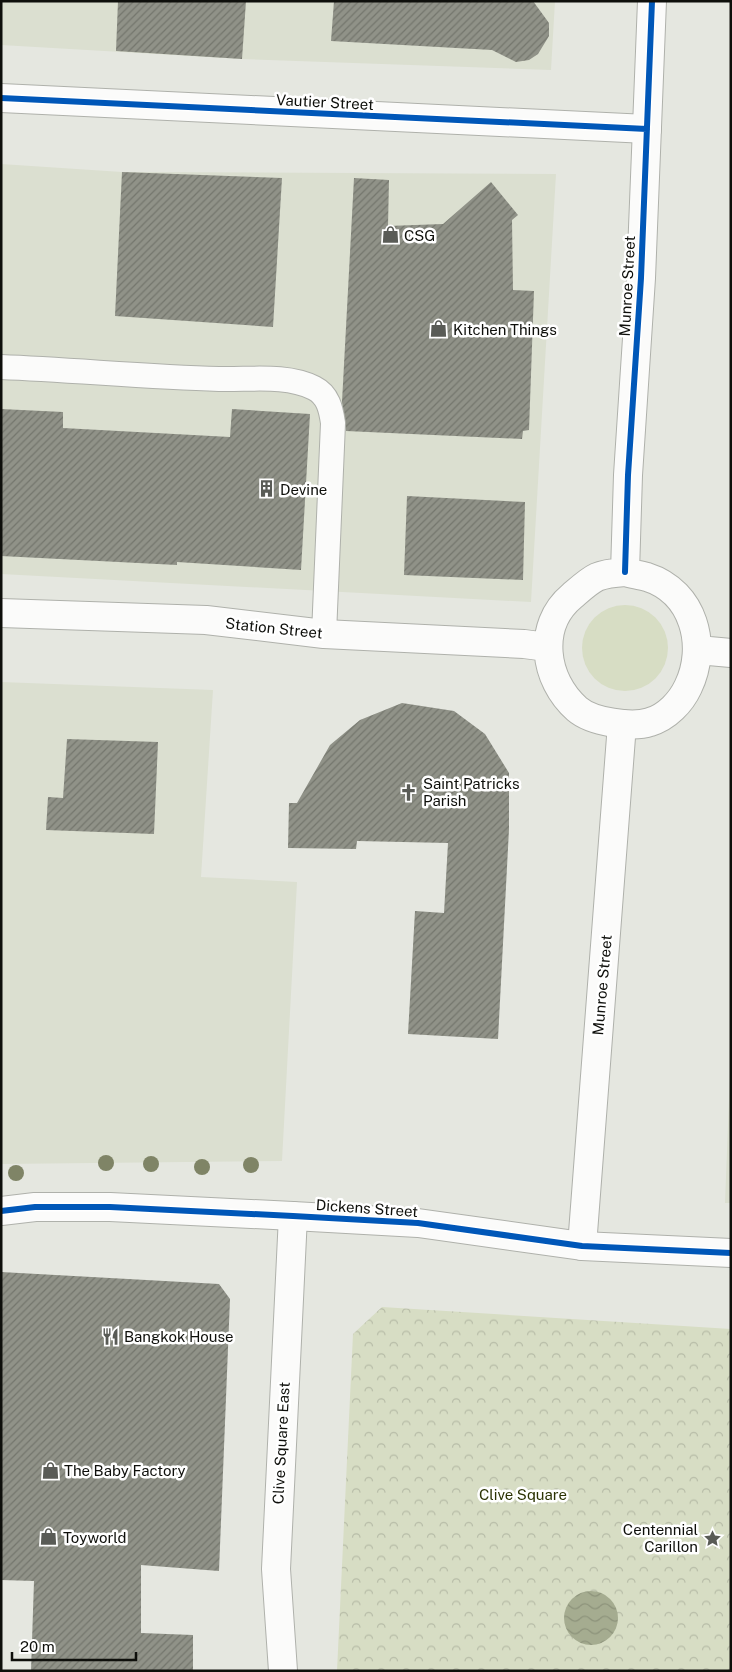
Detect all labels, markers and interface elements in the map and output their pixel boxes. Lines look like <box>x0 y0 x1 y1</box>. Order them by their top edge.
street label: Vautier Street <box>276 91 374 113</box>
shop icon: CSG <box>380 225 400 245</box>
place label: CSG <box>404 227 435 244</box>
street label: Munroe Street <box>616 235 638 337</box>
shop icon: Kitchen Things <box>429 319 449 339</box>
place label: Kitchen Things <box>453 321 557 338</box>
building icon: Devine <box>256 479 276 499</box>
place label: Devine <box>280 481 327 498</box>
street label: Station Street <box>225 614 324 642</box>
place label: Saint Patricks Parish <box>423 775 520 809</box>
church icon: Saint Patricks Parish <box>399 782 419 802</box>
street label: Munroe Street <box>589 934 615 1036</box>
street label: Dickens Street <box>315 1196 419 1220</box>
restaurant icon: Bangkok House <box>100 1326 120 1346</box>
place label: Bangkok House <box>124 1328 234 1345</box>
street label: Clive Square East <box>269 1381 293 1505</box>
shop icon: The Baby Factory <box>40 1460 60 1480</box>
place label: The Baby Factory <box>64 1462 185 1479</box>
park label: Clive Square <box>479 1486 567 1503</box>
place label: Centennial Carillon <box>623 1521 698 1555</box>
shop icon: Toyworld <box>39 1527 59 1547</box>
place icon: Centennial Carillon <box>702 1528 722 1548</box>
place label: Toyworld <box>63 1529 126 1546</box>
scale bar <box>12 1630 136 1662</box>
text: 20 m <box>20 1638 55 1655</box>

